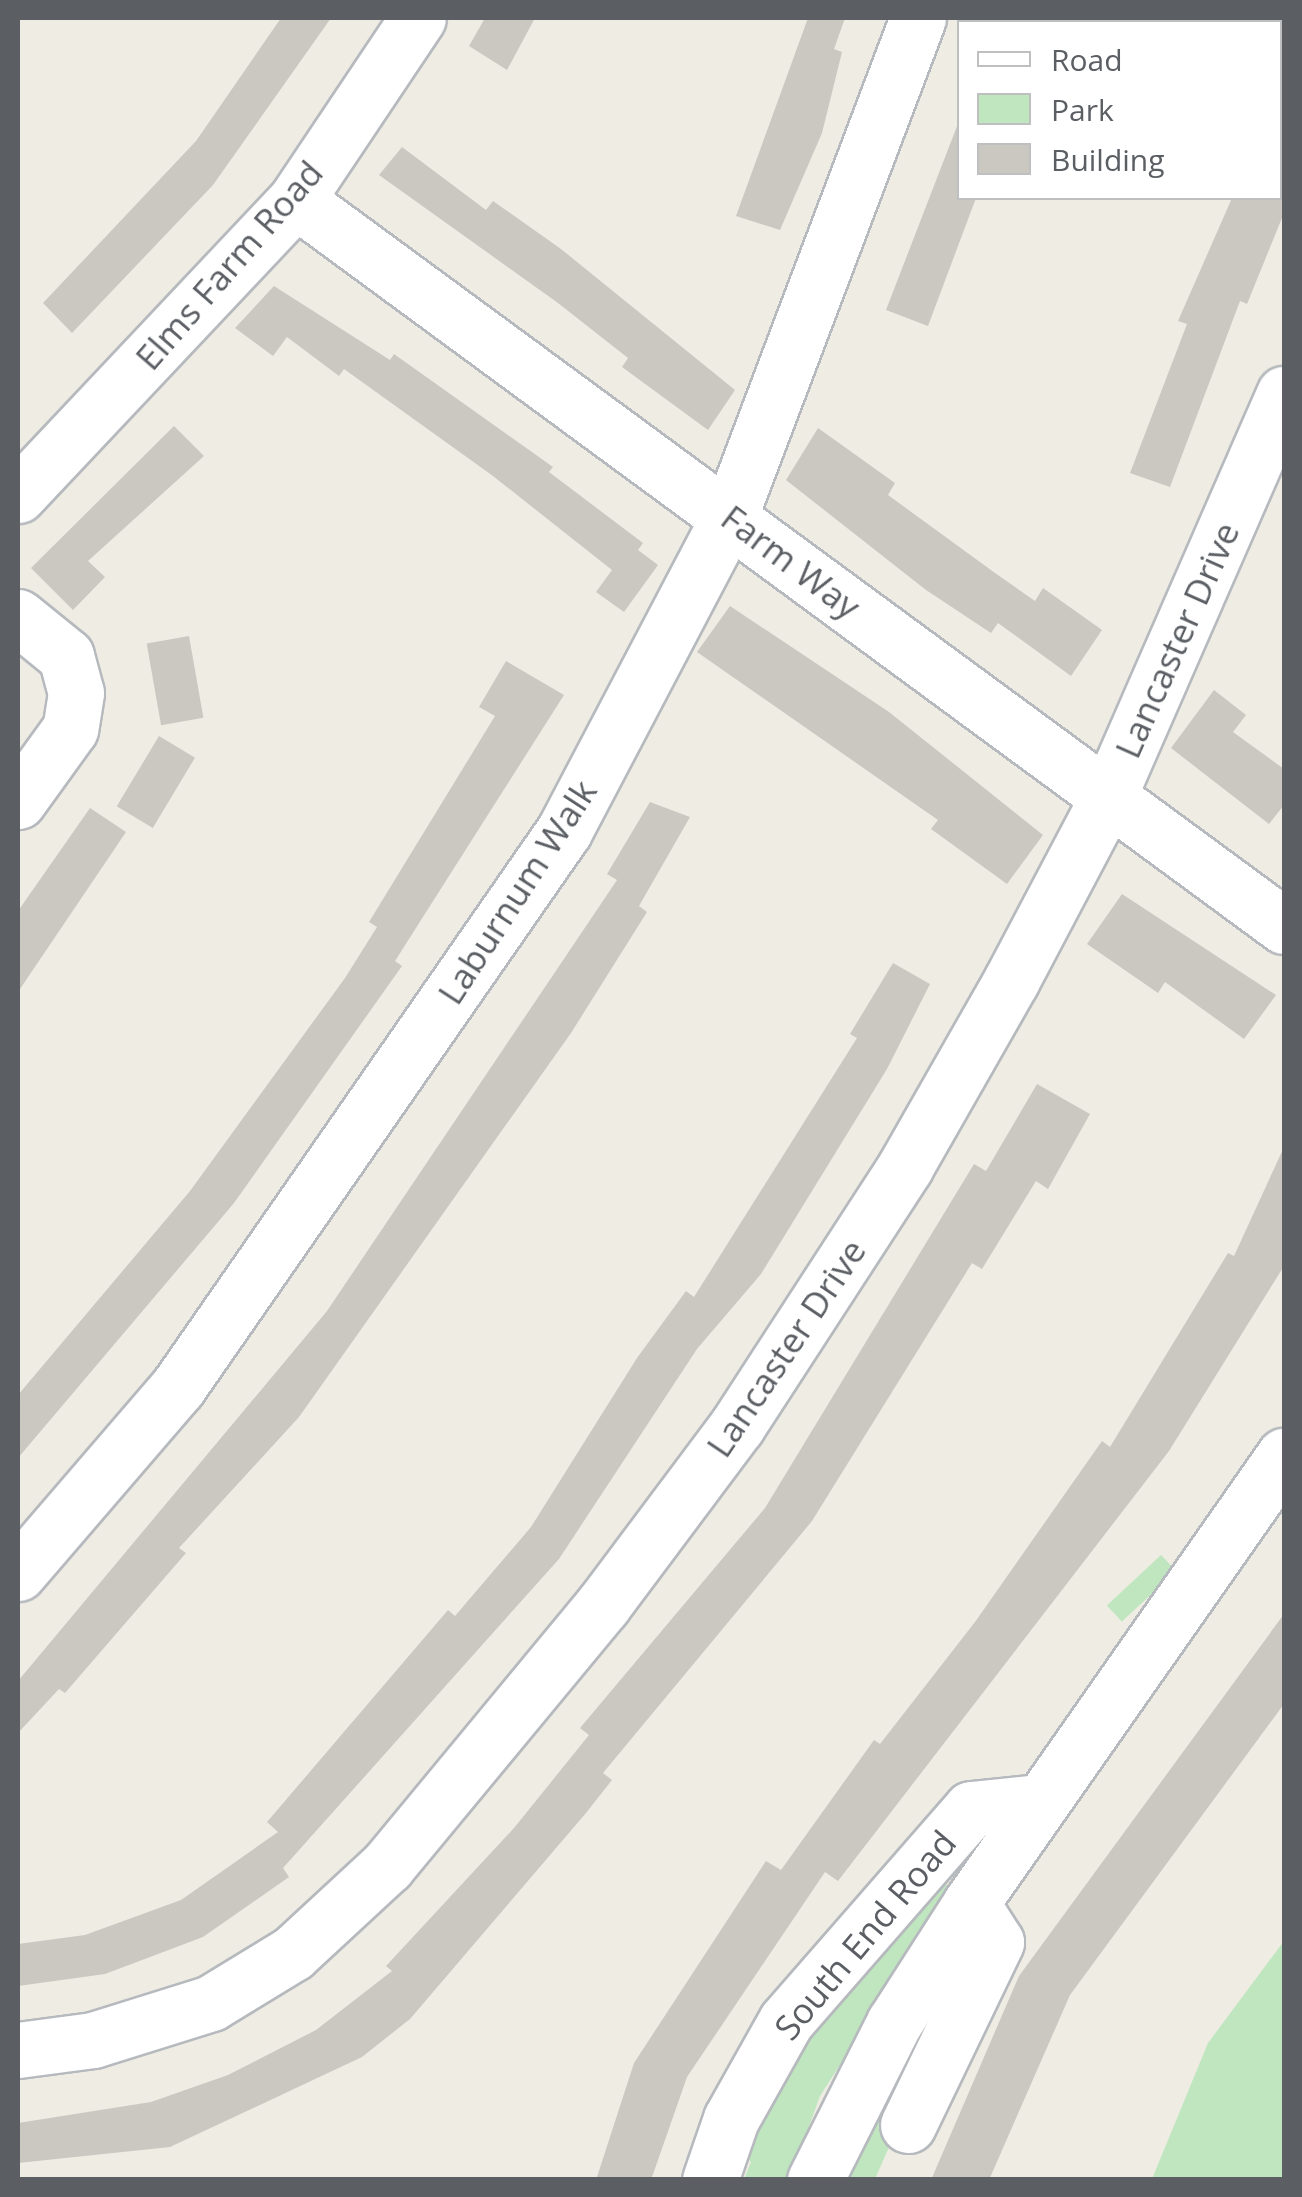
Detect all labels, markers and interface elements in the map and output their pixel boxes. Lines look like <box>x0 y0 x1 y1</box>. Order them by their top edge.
legend <box>957 20 1282 200</box>
text: Road <box>1051 39 1123 80</box>
text: Park <box>1051 89 1114 130</box>
text: Building <box>1051 139 1165 180</box>
street label: Elms Farm Road <box>127 152 331 378</box>
street label: Farm Way <box>713 496 869 628</box>
street label: Lancaster Drive <box>1106 516 1248 764</box>
street label: Laburnum Walk <box>429 772 605 1012</box>
street label: Lancaster Drive <box>698 1231 874 1465</box>
street label: South End Road <box>765 1822 965 2048</box>

